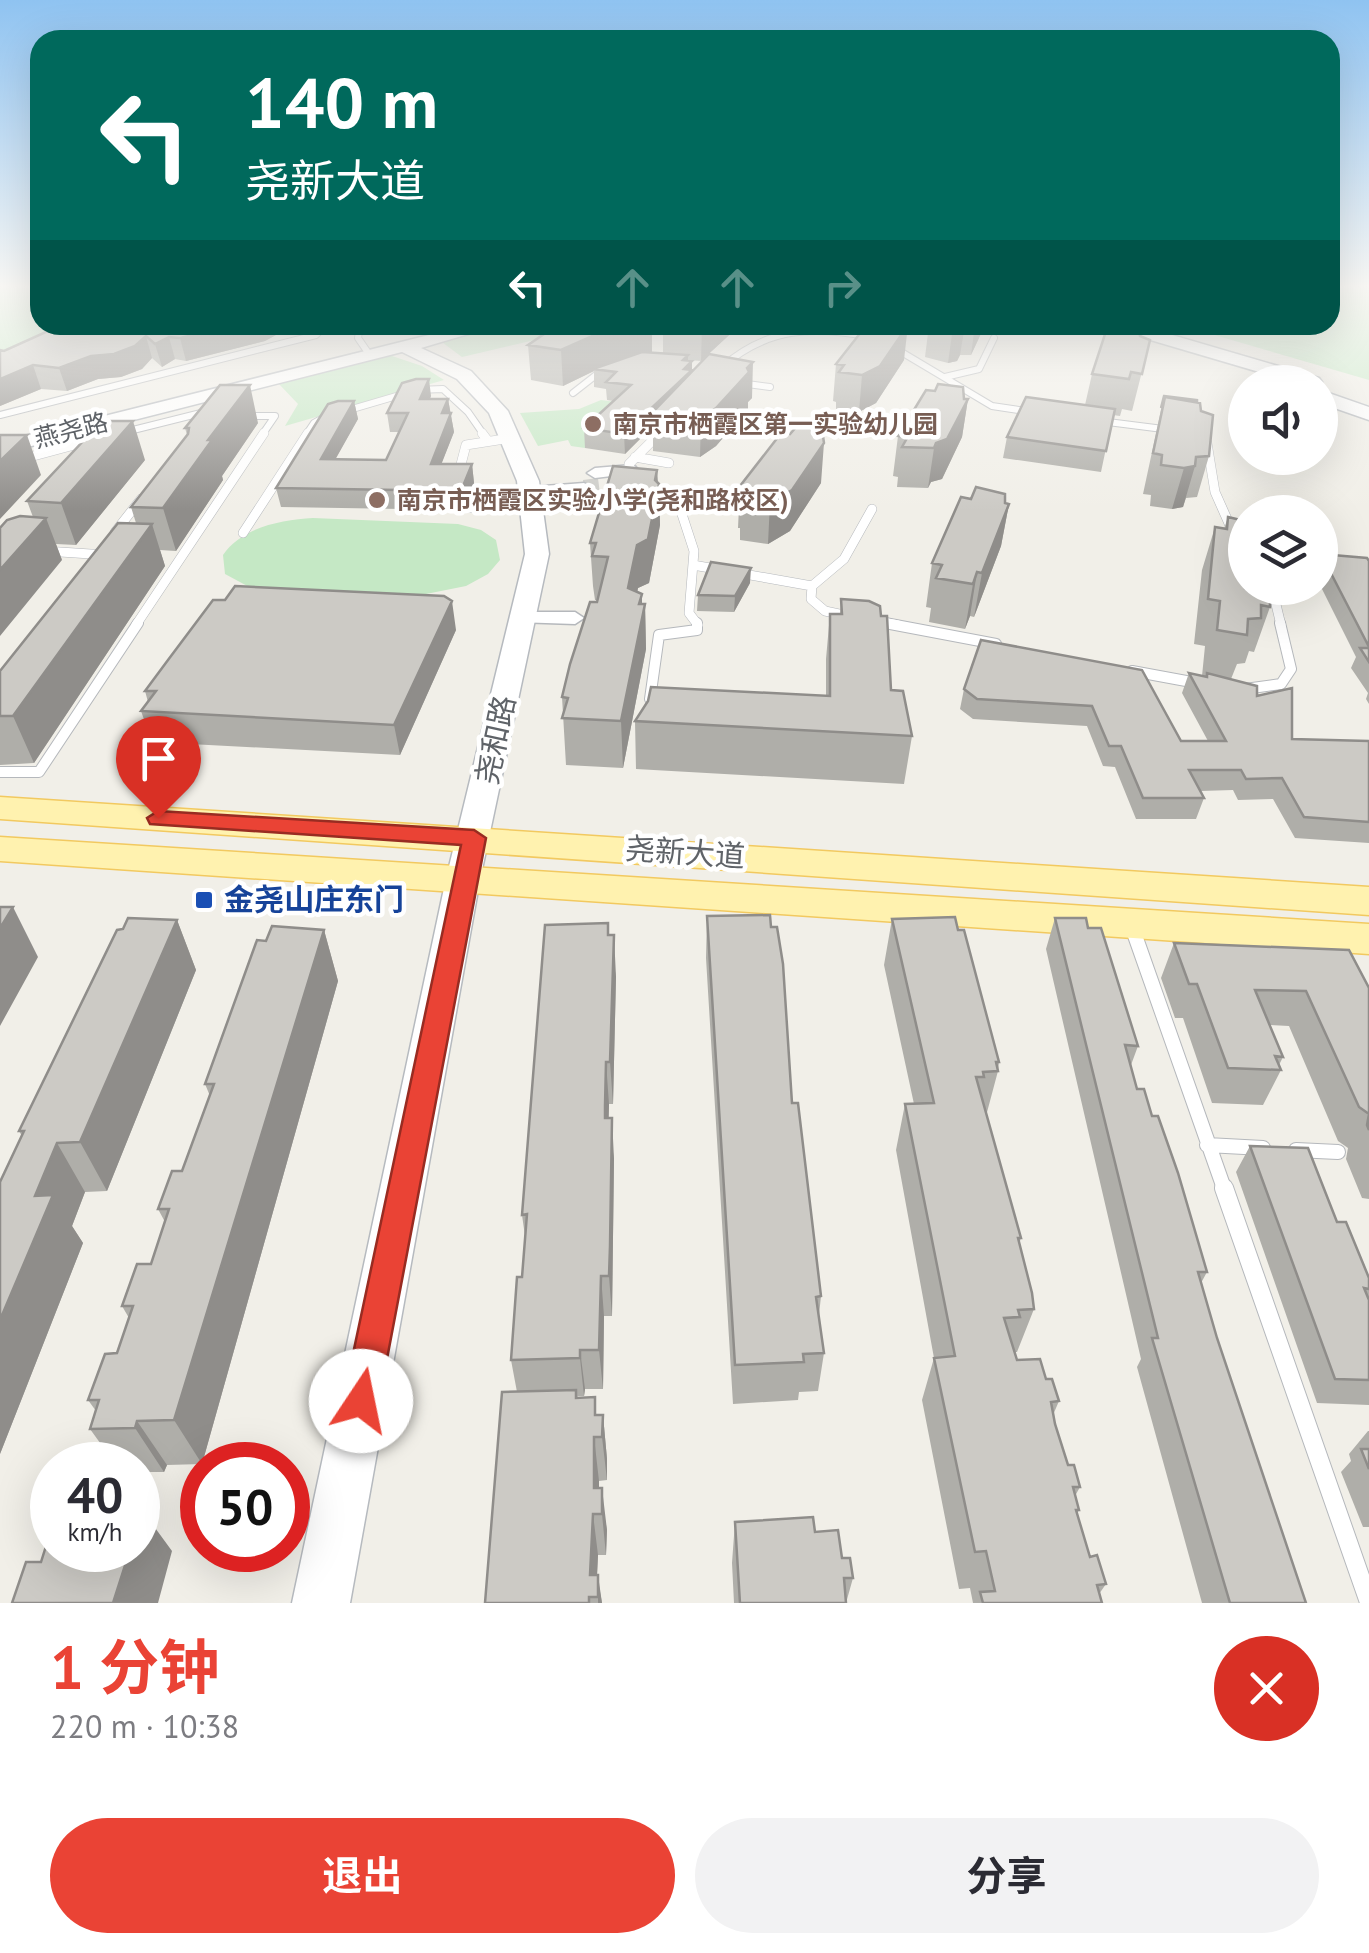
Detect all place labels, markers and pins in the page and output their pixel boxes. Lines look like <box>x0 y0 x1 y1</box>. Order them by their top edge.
place label: 南京市栖霞区第一实验幼儿园 <box>613 408 938 440</box>
marker: 南京市栖霞区第一实验幼儿园 <box>582 413 604 435</box>
place label: 南京市栖霞区实验小学(尧和路校区) <box>397 484 788 516</box>
marker: 南京市栖霞区实验小学(尧和路校区) <box>366 489 388 511</box>
pin <box>116 716 201 819</box>
place label: 金尧山庄东门 <box>224 879 404 918</box>
marker: 金尧山庄东门 <box>193 889 215 911</box>

